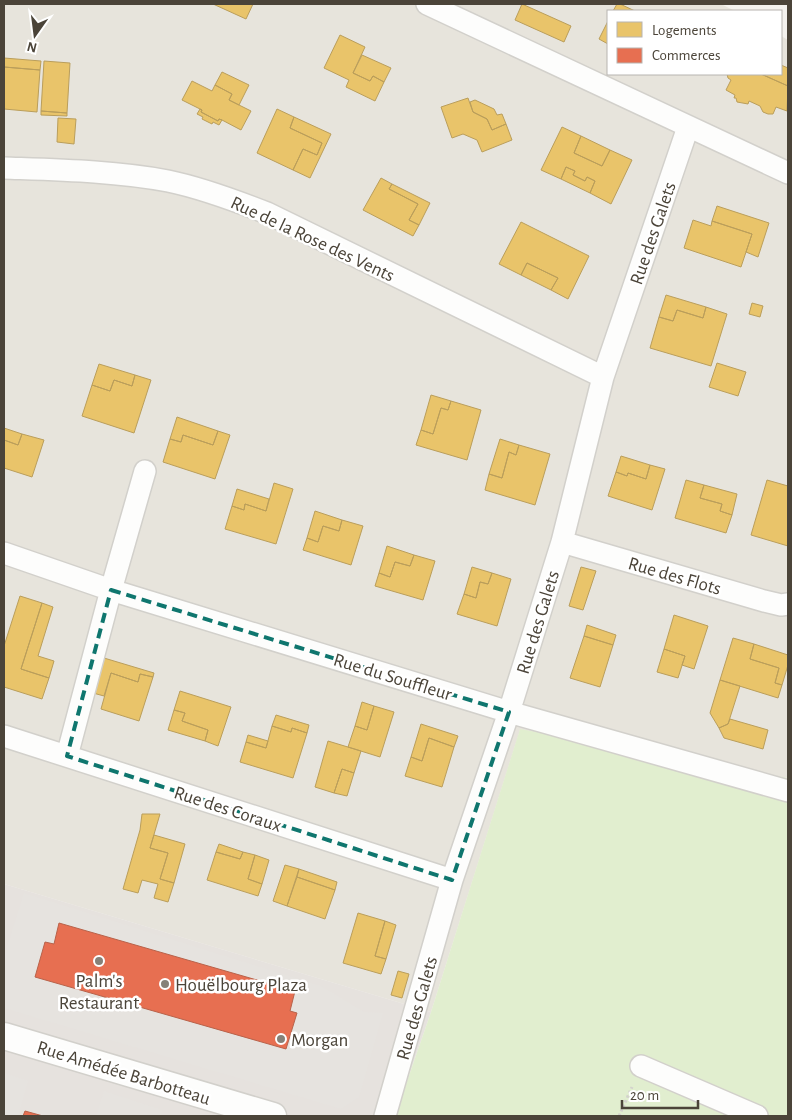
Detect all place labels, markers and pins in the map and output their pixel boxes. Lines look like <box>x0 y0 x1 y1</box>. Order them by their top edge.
marker: Palm's Restaurant <box>93 955 105 967</box>
place label: Palm's Restaurant <box>59 972 139 1013</box>
place label: Houëlbourg Plaza <box>175 976 307 995</box>
marker: Houëlbourg Plaza <box>159 978 171 990</box>
place label: Morgan <box>291 1031 348 1050</box>
marker: Morgan <box>275 1033 287 1045</box>

